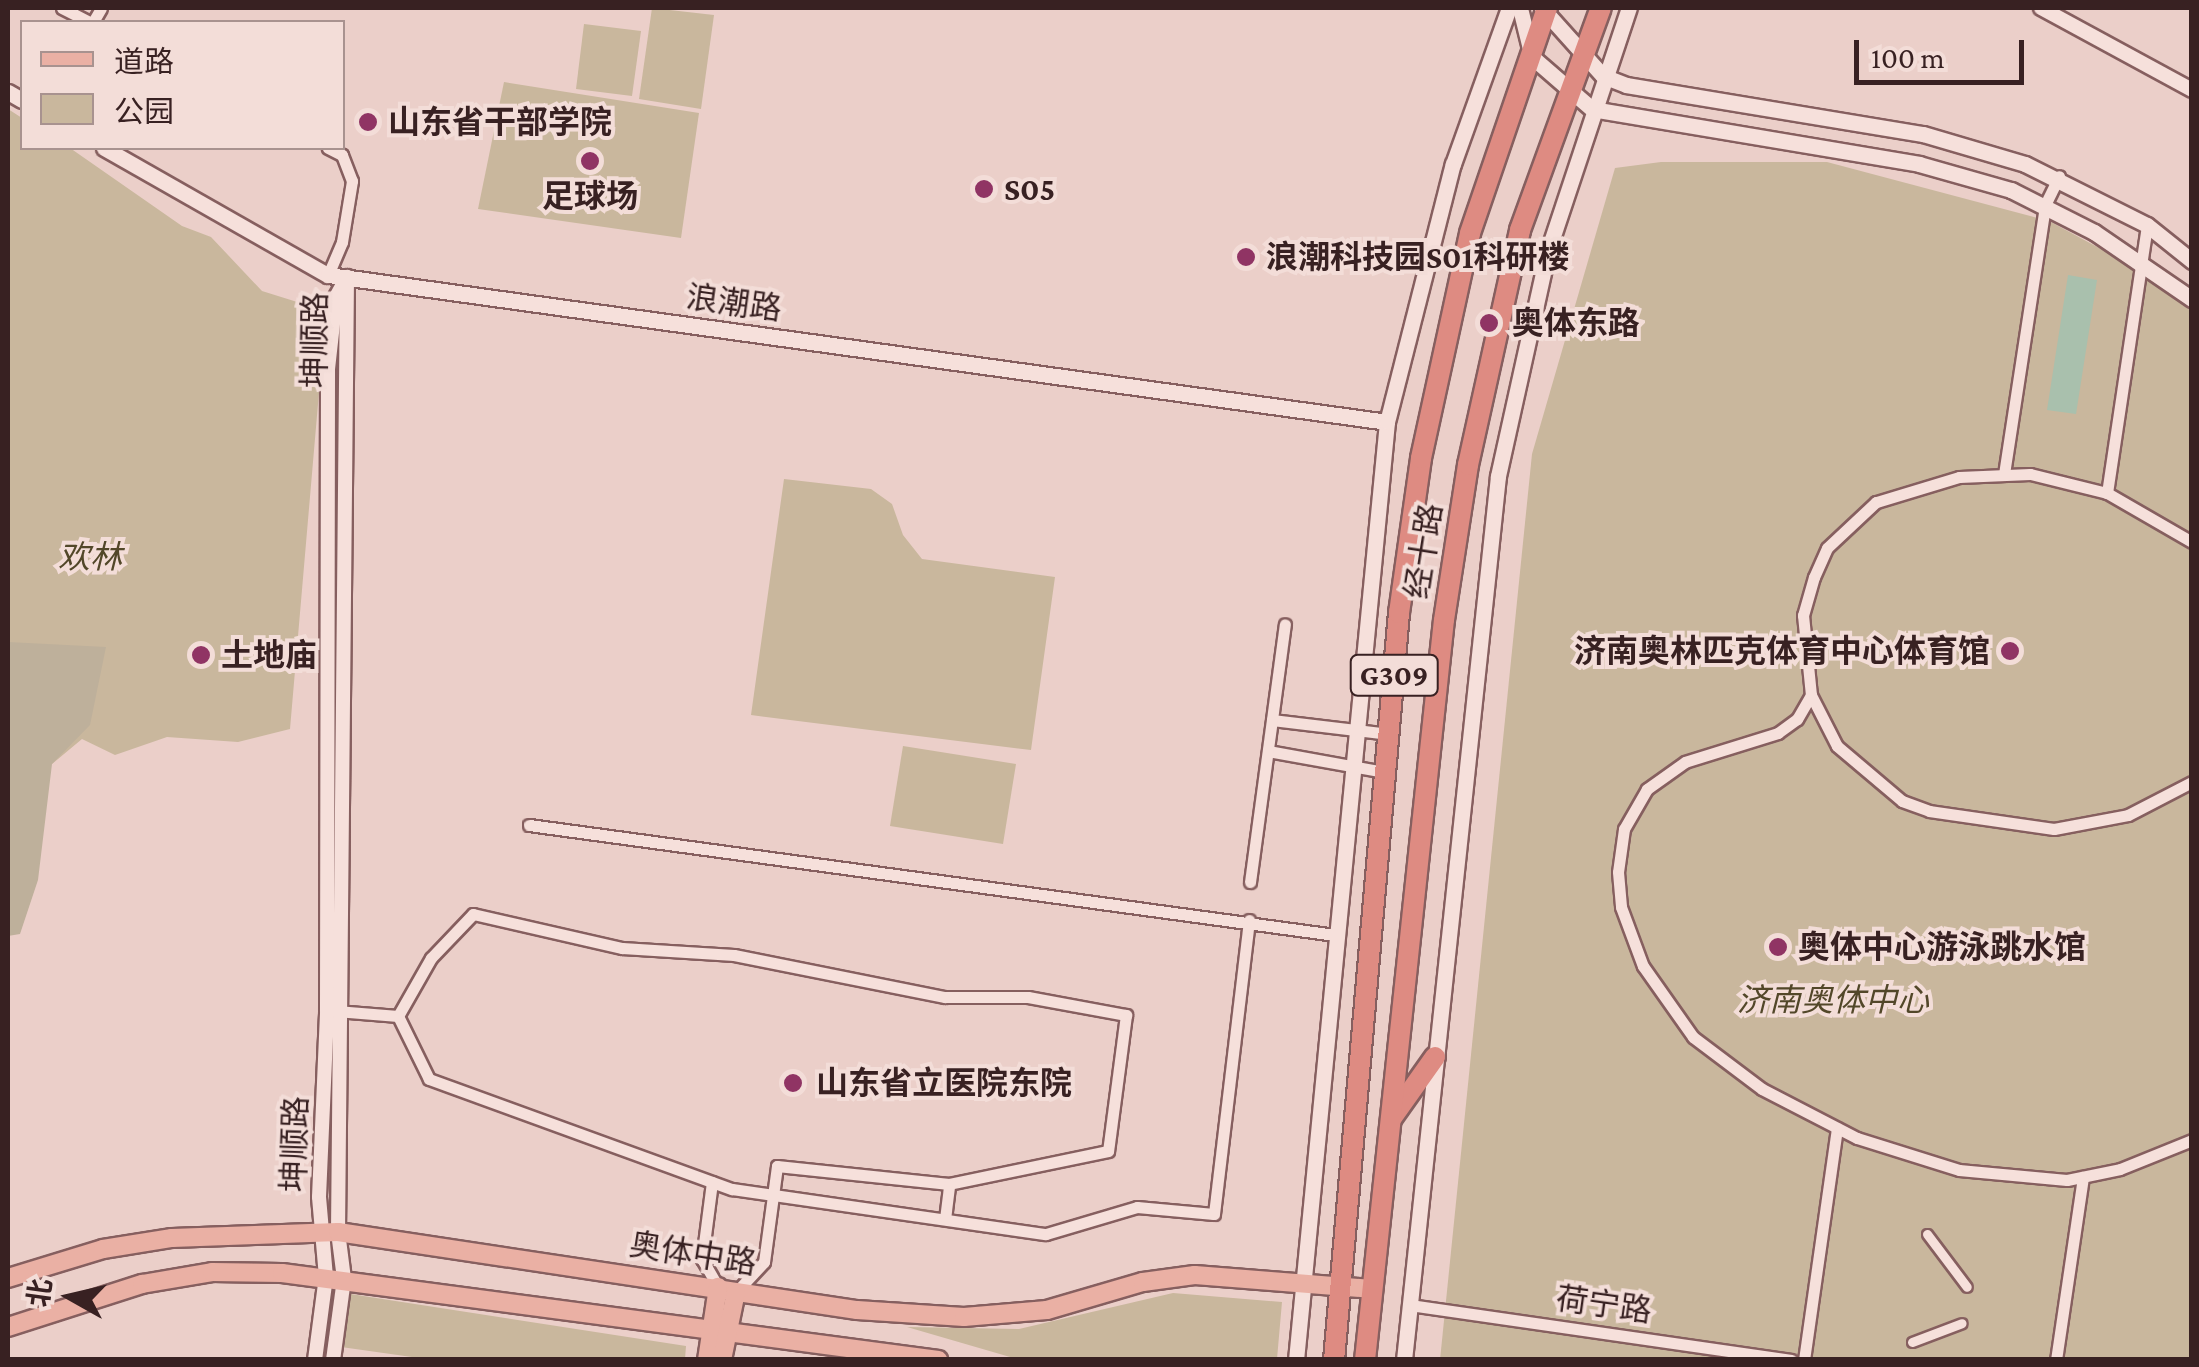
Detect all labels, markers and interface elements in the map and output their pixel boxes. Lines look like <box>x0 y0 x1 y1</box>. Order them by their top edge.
legend <box>20 20 345 150</box>
scale bar <box>1859 20 2029 82</box>
text: 100 m <box>1871 41 1945 74</box>
text: 道路 <box>114 45 174 78</box>
text: 公园 <box>114 95 174 128</box>
place label: 山东省干部学院 <box>388 103 612 141</box>
marker: 山东省干部学院 <box>357 111 379 133</box>
marker: 足球场 <box>579 150 601 172</box>
place label: S05 <box>1004 170 1055 208</box>
place label: 足球场 <box>542 177 638 215</box>
marker: S05 <box>973 178 995 200</box>
place label: 浪潮科技园S01科研楼 <box>1266 238 1569 276</box>
marker: 浪潮科技园S01科研楼 <box>1235 246 1257 268</box>
street label: 浪潮路 <box>684 277 784 329</box>
street label: 坤顺路 <box>295 292 335 388</box>
place label: 奥体东路 <box>1512 304 1640 342</box>
marker: 奥体东路 <box>1476 310 1502 336</box>
street label: 经十路 <box>1398 501 1450 601</box>
park label: 欢林 <box>58 538 122 576</box>
place label: 济南奥林匹克体育中心体育馆 <box>1574 632 1990 670</box>
place label: 土地庙 <box>221 636 317 674</box>
marker: 济南奥林匹克体育中心体育馆 <box>1999 640 2021 662</box>
marker: 土地庙 <box>190 644 212 666</box>
road number: G309 <box>1349 650 1439 700</box>
place label: 奥体中心游泳跳水馆 <box>1798 928 2086 966</box>
marker: 奥体中心游泳跳水馆 <box>1767 936 1789 958</box>
park label: 济南奥体中心 <box>1737 981 1929 1019</box>
place label: 山东省立医院东院 <box>816 1064 1072 1102</box>
marker: 山东省立医院东院 <box>780 1070 806 1096</box>
street label: 坤顺路 <box>274 1095 316 1193</box>
street label: 奥体中路 <box>627 1225 759 1283</box>
north arrow <box>20 1247 120 1347</box>
text: 北 <box>22 1277 57 1309</box>
street label: 荷宁路 <box>1554 1279 1654 1331</box>

